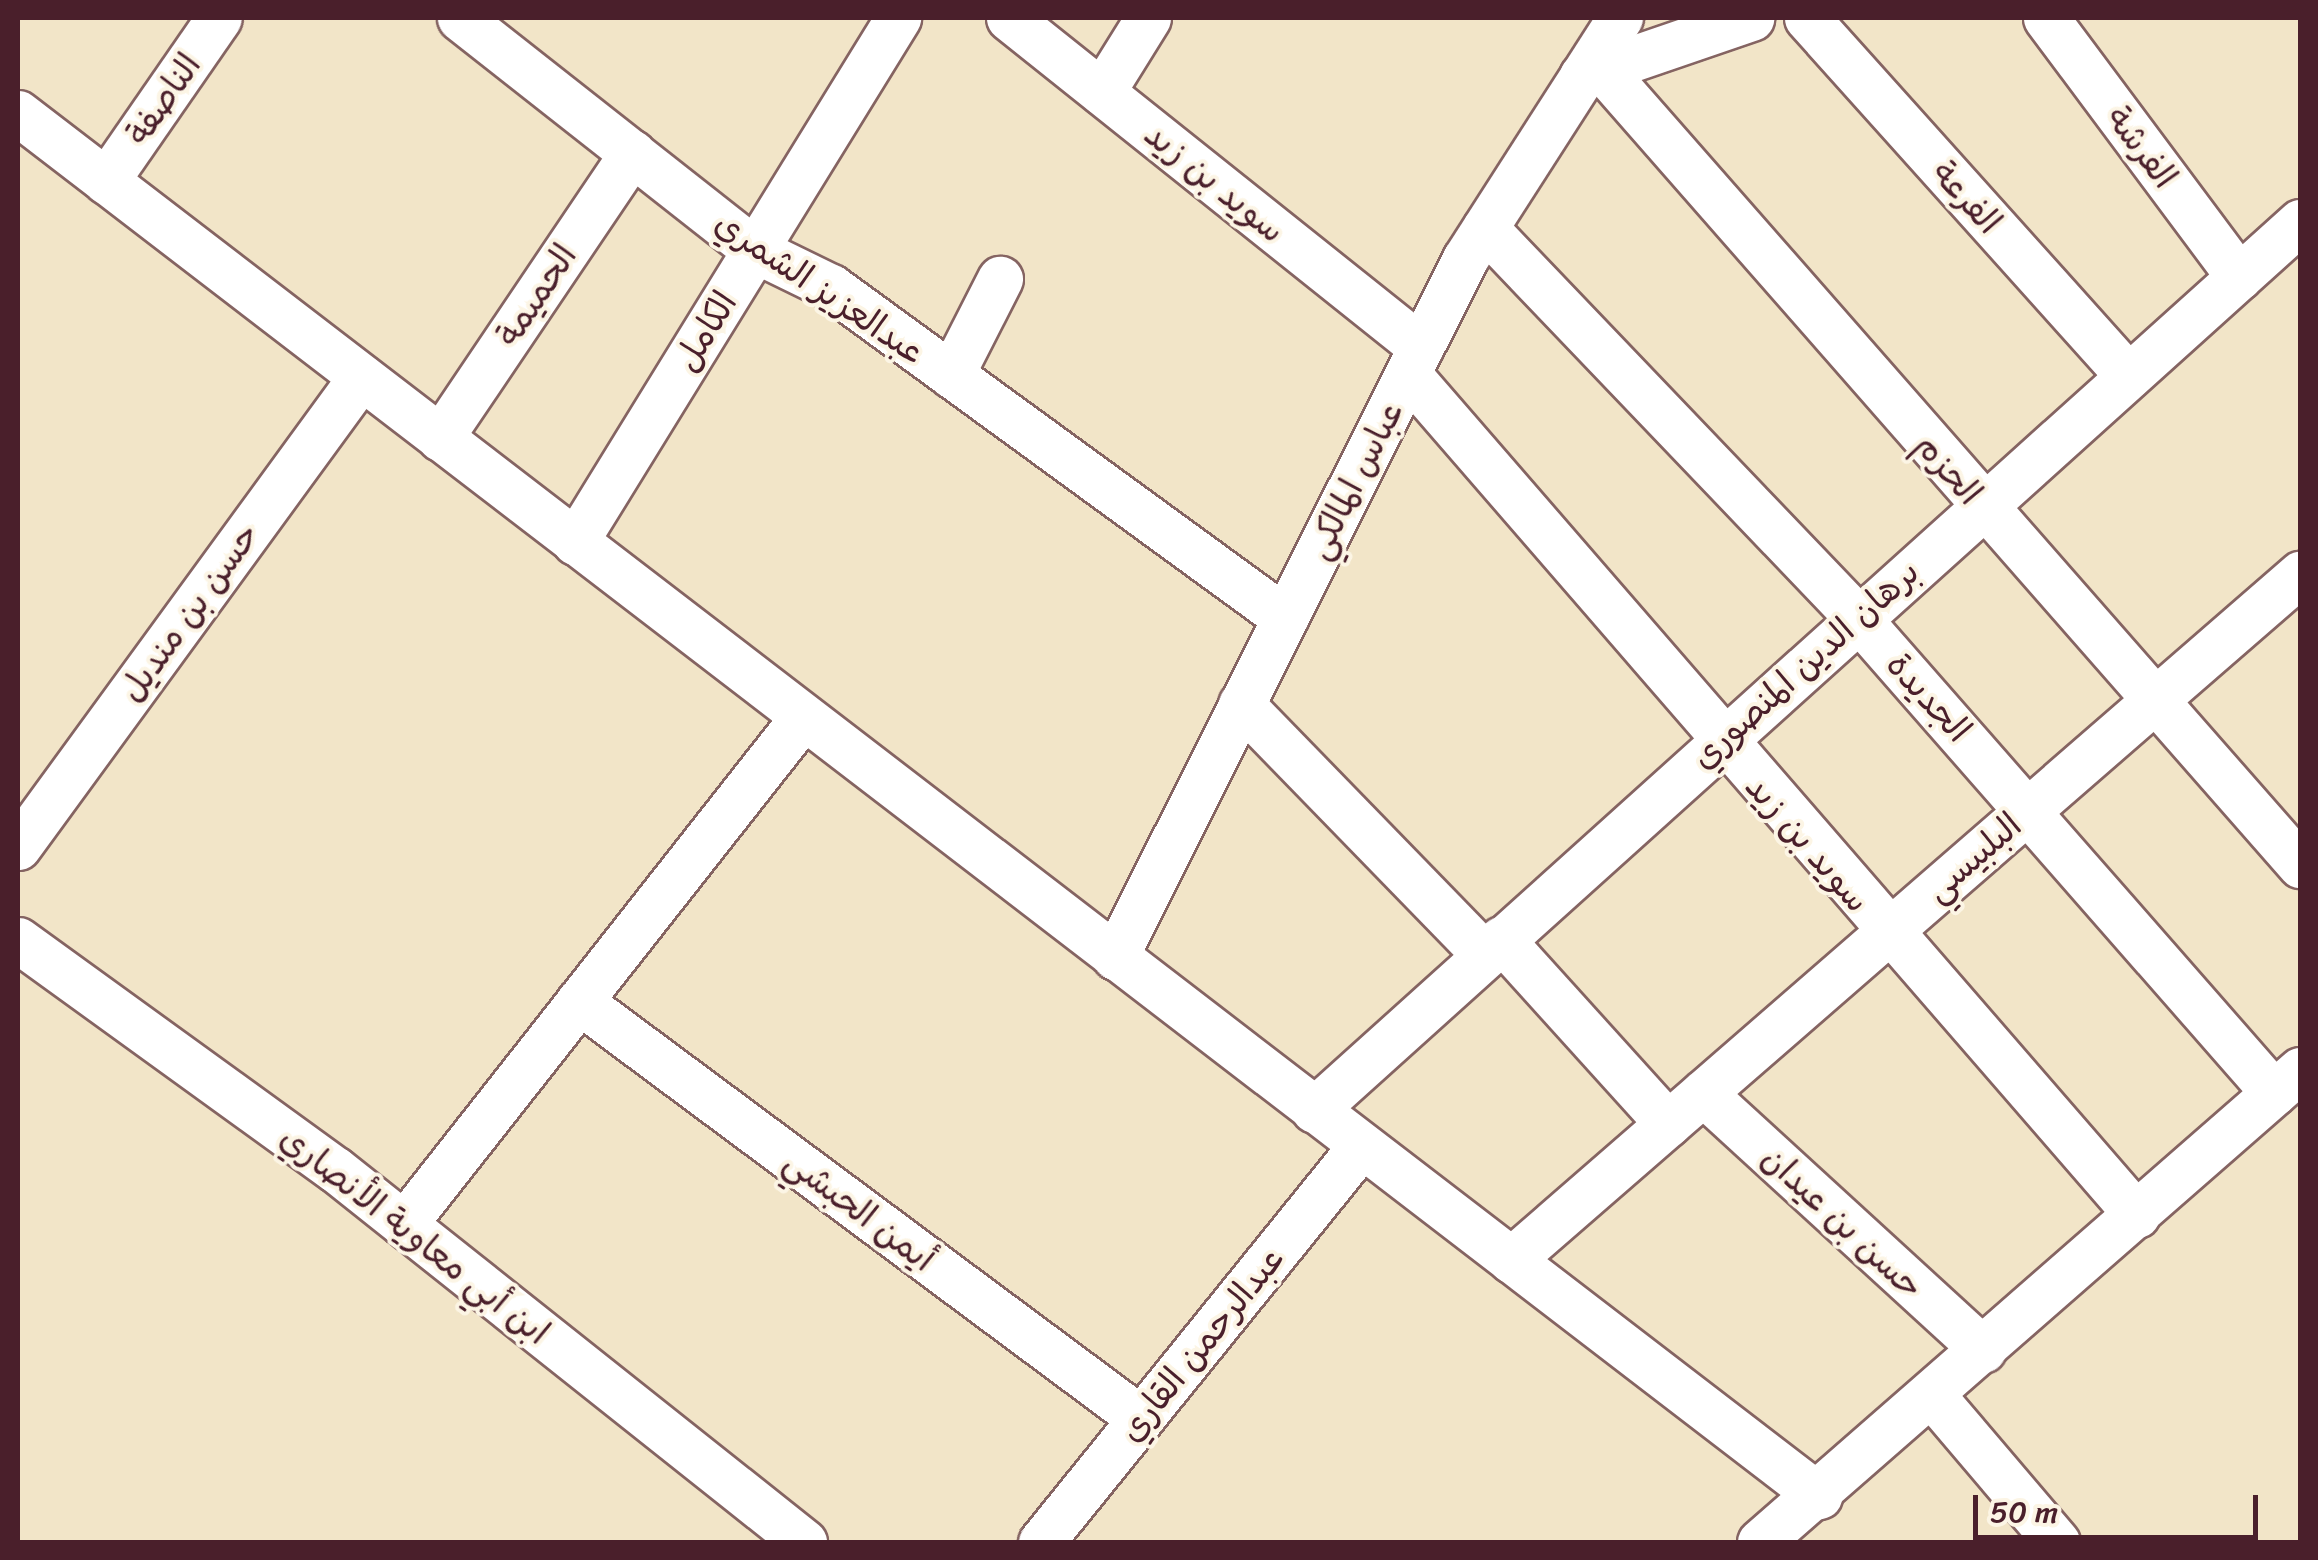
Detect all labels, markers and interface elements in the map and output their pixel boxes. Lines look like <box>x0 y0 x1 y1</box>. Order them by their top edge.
street label: الناصفة <box>116 45 210 153</box>
street label: الفرشة <box>2097 98 2187 196</box>
street label: سويد بن زيد <box>1136 113 1294 251</box>
street label: الفرعة <box>1923 152 2011 242</box>
street label: عبدالعزيز الشمري <box>707 201 933 373</box>
street label: الحميمة <box>487 236 585 354</box>
street label: الكامل <box>664 283 746 379</box>
street label: عباس المالكي <box>1296 394 1412 566</box>
street label: الحزم <box>1907 425 1991 513</box>
street label: حسن بن منديل <box>110 514 268 710</box>
street label: برهان الدين المنصوري <box>1682 551 1928 777</box>
street label: الجديدة <box>1878 644 1980 750</box>
street label: سويد بن زيد <box>1737 766 1879 920</box>
street label: البلبيسي <box>1916 804 2030 910</box>
street label: ابن أبي معاوية الأنصاري <box>272 1117 558 1353</box>
street label: حسن بن عيدان <box>1753 1136 1933 1308</box>
street label: أيمن الحبشي <box>776 1140 944 1280</box>
street label: عبدالرحمن القاري <box>1109 1238 1293 1450</box>
scale bar <box>1978 1475 2263 1537</box>
text: 50 m <box>1990 1485 2058 1539</box>

